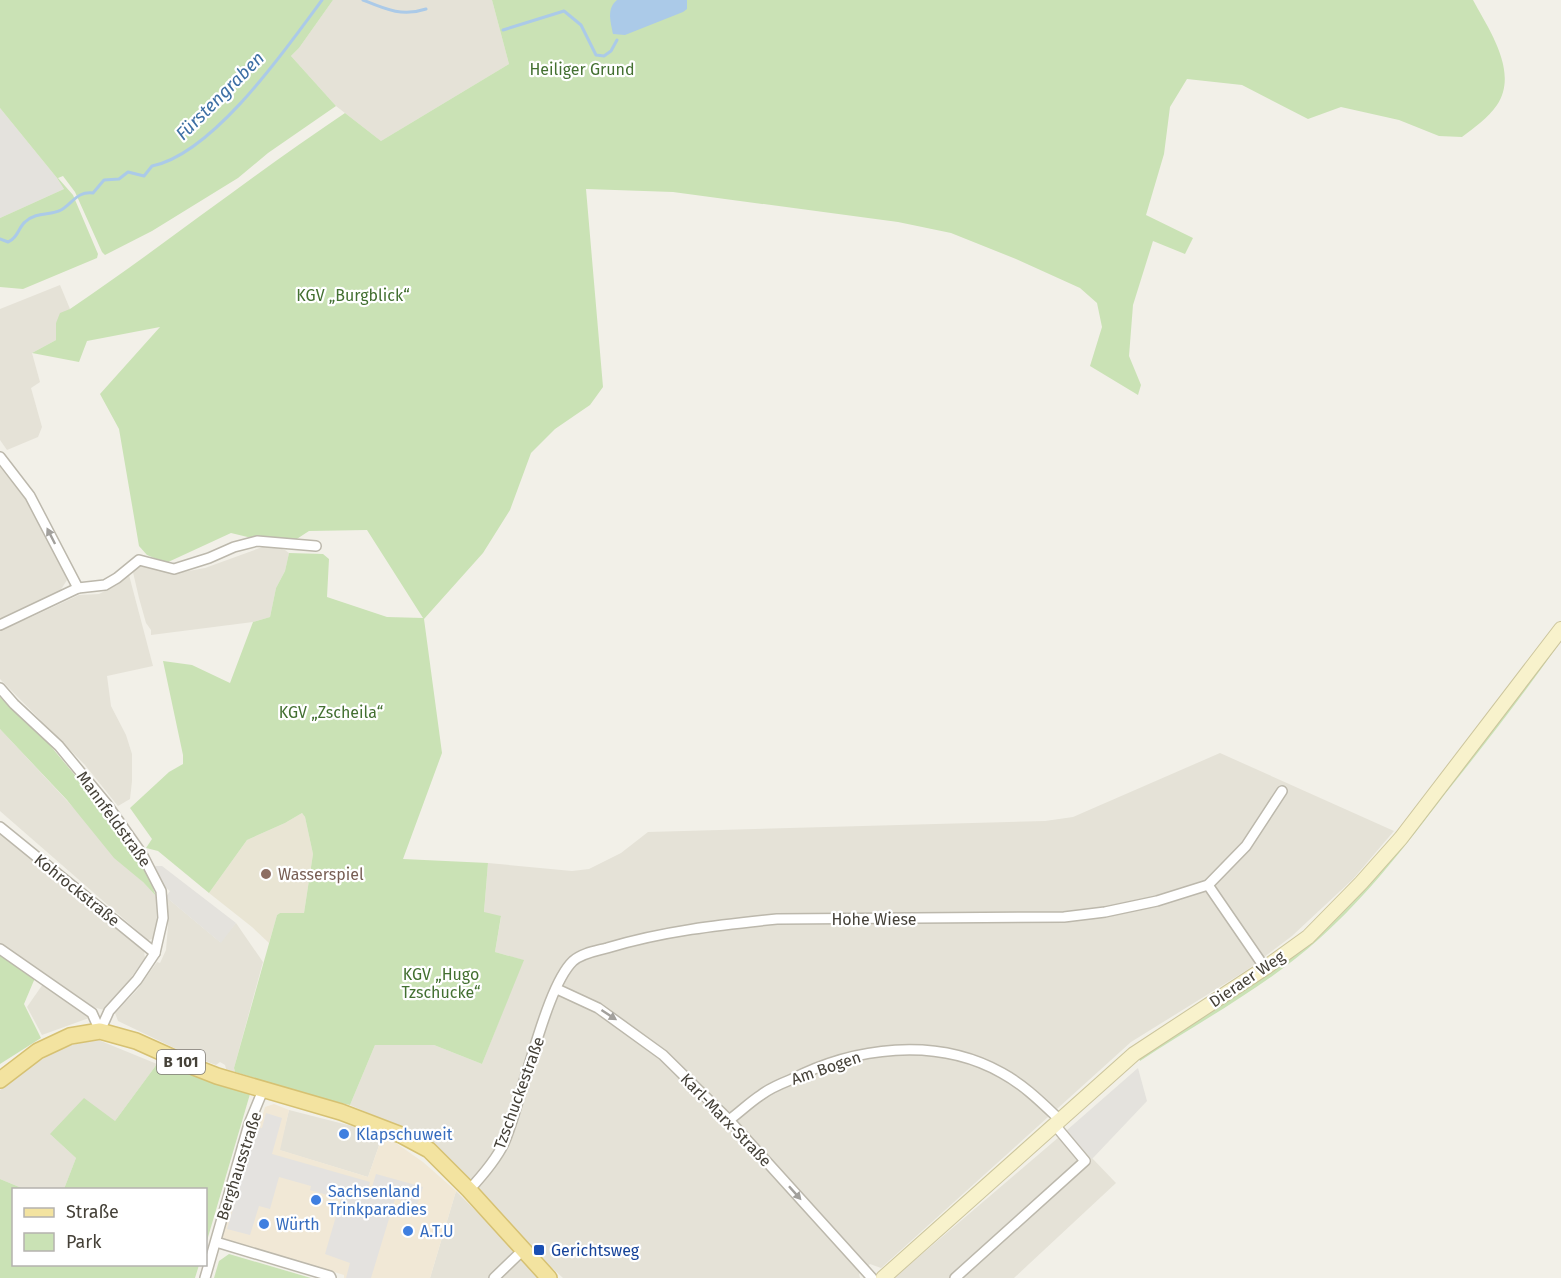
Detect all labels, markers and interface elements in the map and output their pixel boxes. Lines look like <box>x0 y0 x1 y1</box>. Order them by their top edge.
water label: Fürstengraben <box>171 47 269 145</box>
park label: Heiliger Grund <box>529 60 635 79</box>
park label: KGV „Burgblick“ <box>296 286 410 305</box>
one-way arrow <box>46 527 56 544</box>
park label: KGV „Zscheila“ <box>279 703 383 722</box>
street label: Mannfeldstraße <box>73 767 155 871</box>
street label: Kohrockstraße <box>30 850 124 930</box>
place label: Wasserspiel <box>278 865 364 884</box>
marker: Wasserspiel <box>259 867 273 881</box>
street label: Hohe Wiese <box>831 910 917 929</box>
street label: Dieraer Weg <box>1206 946 1289 1011</box>
park label: KGV „Hugo Tzschucke“ <box>401 965 481 1002</box>
one-way arrow <box>601 1010 617 1021</box>
street label: Tzschuckestraße <box>490 1034 548 1152</box>
street label: Am Bogen <box>789 1047 863 1089</box>
road number: B 101 <box>157 1050 205 1074</box>
street label: Karl-Marx-Straße <box>677 1069 775 1171</box>
street label: Berghausstraße <box>212 1109 266 1223</box>
place label: Klapschuweit <box>356 1125 453 1144</box>
marker: Klapschuweit <box>337 1127 351 1141</box>
place label: Sachsenland Trinkparadies <box>328 1182 427 1219</box>
one-way arrow <box>788 1185 801 1200</box>
legend <box>12 1188 207 1266</box>
marker: Sachsenland Trinkparadies <box>309 1193 323 1207</box>
text: Straße <box>66 1201 119 1223</box>
place label: Würth <box>276 1215 320 1234</box>
marker: Würth <box>257 1217 271 1231</box>
place label: A.T.U <box>420 1222 454 1241</box>
marker: A.T.U <box>401 1224 415 1238</box>
text: Park <box>66 1231 102 1253</box>
place label: Gerichtsweg <box>551 1241 640 1260</box>
marker: Gerichtsweg <box>532 1243 546 1257</box>

